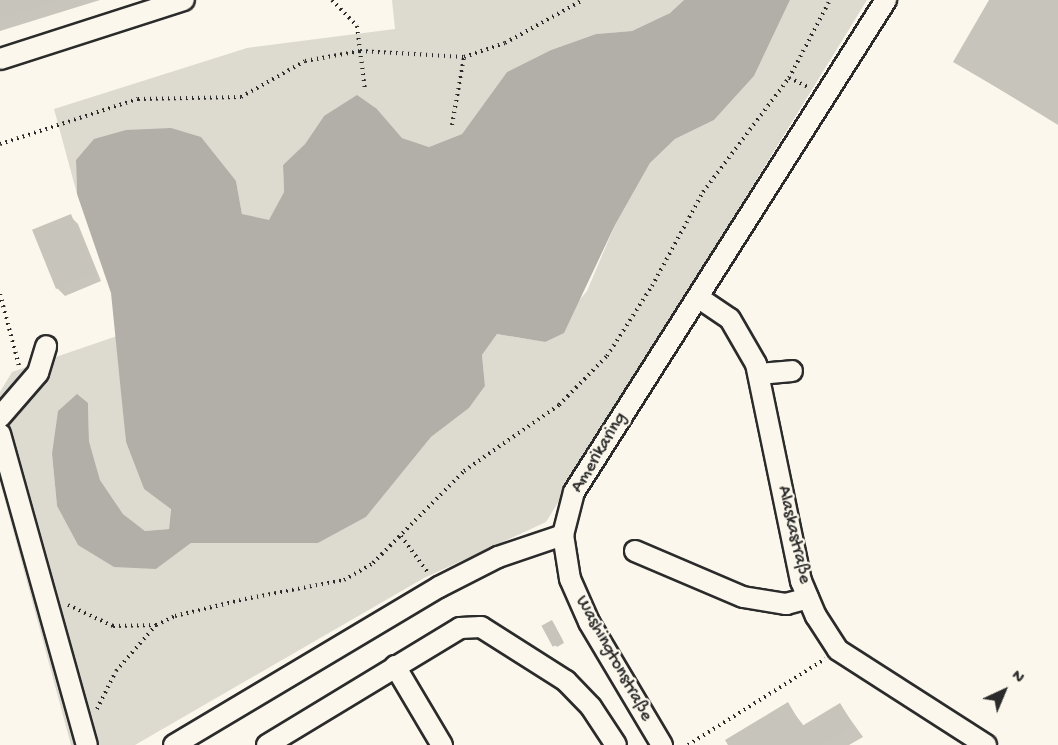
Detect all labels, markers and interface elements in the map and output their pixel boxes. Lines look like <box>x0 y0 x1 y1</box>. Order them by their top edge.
street label: Amerikaring <box>568 409 632 497</box>
street label: Alaskastraße <box>771 484 815 586</box>
street label: Washingtonstraße <box>570 592 656 726</box>
north arrow <box>974 661 1034 721</box>
text: N <box>1006 667 1027 688</box>

